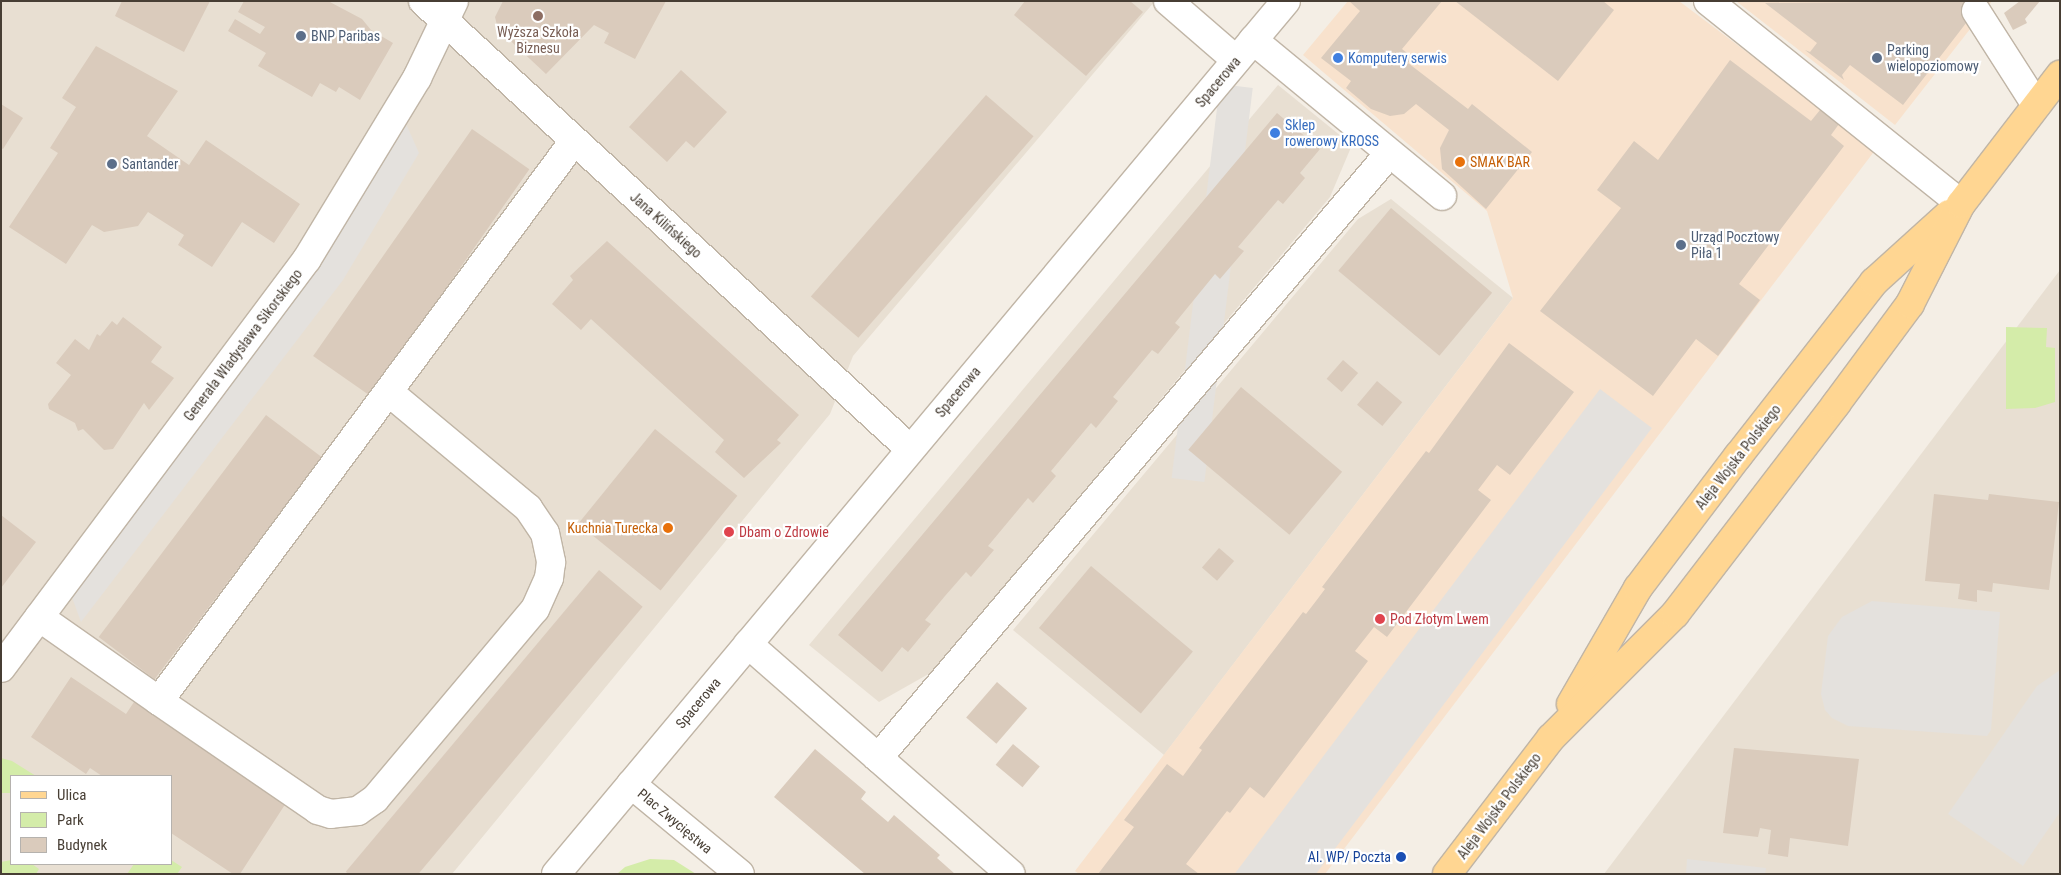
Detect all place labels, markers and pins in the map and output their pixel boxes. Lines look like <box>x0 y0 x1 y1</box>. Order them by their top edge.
marker: Wyższa Szkoła Biznesu <box>532 10 544 22</box>
place label: Wyższa Szkoła Biznesu <box>497 24 579 56</box>
place label: BNP Paribas <box>311 28 380 44</box>
marker: BNP Paribas <box>295 30 307 42</box>
place label: Parking wielopoziomowy <box>1887 42 1979 74</box>
place label: Komputery serwis <box>1348 50 1447 66</box>
marker: Komputery serwis <box>1332 52 1344 64</box>
marker: Parking wielopoziomowy <box>1871 52 1883 64</box>
place label: Sklep rowerowy KROSS <box>1285 117 1379 150</box>
marker: Sklep rowerowy KROSS <box>1269 127 1281 139</box>
place label: SMAK BAR <box>1470 154 1530 170</box>
place label: Santander <box>122 156 178 172</box>
marker: SMAK BAR <box>1454 156 1466 168</box>
marker: Santander <box>106 158 118 170</box>
place label: Urząd Pocztowy Piła 1 <box>1691 229 1779 262</box>
marker: Urząd Pocztowy Piła 1 <box>1675 239 1687 251</box>
place label: Kuchnia Turecka <box>567 520 658 536</box>
marker: Kuchnia Turecka <box>662 522 674 534</box>
place label: Dbam o Zdrowie <box>739 524 829 540</box>
marker: Dbam o Zdrowie <box>723 526 735 538</box>
place label: Pod Złotym Lwem <box>1390 611 1489 627</box>
marker: Pod Złotym Lwem <box>1374 613 1386 625</box>
place label: Al. WP/ Poczta <box>1308 849 1391 865</box>
marker: Al. WP/ Poczta <box>1395 851 1407 863</box>

